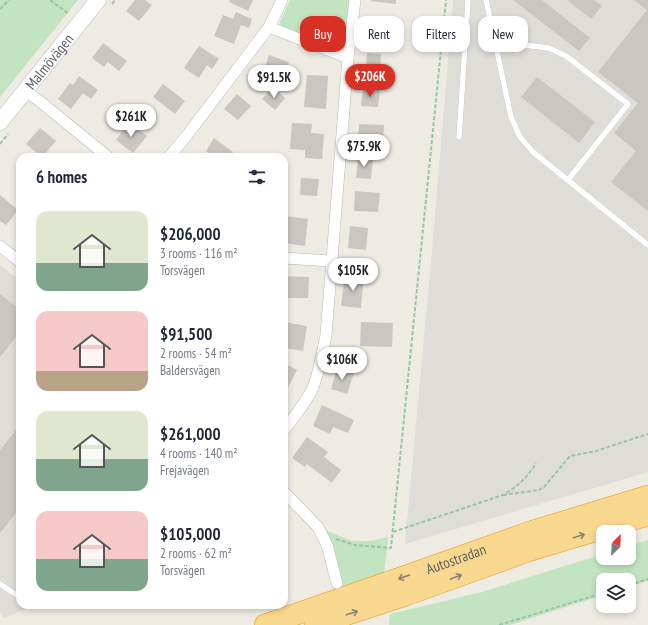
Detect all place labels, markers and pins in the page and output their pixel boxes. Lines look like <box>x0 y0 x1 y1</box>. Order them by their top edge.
pin: $206K <box>342 64 398 98</box>
pin: $91.5K <box>241 65 307 99</box>
pin: $261K <box>103 104 159 138</box>
pin: $75.9K <box>331 134 397 168</box>
pin: $105K <box>325 258 381 292</box>
pin: $106K <box>314 347 370 381</box>

